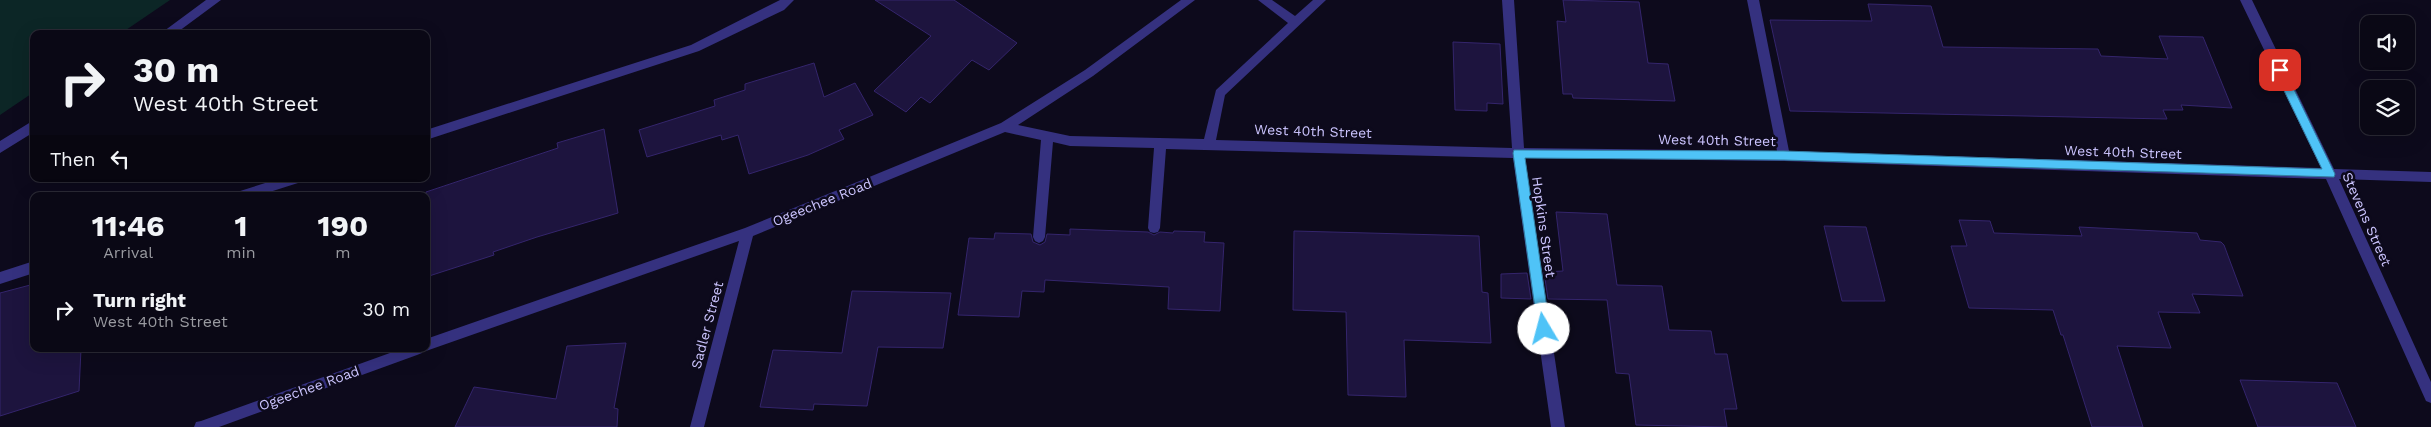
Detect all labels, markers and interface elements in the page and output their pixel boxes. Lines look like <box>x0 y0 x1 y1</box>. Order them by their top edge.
map controls <box>2360 15 2415 135</box>
button: sound <box>2360 15 2415 70</box>
text: 30 m <box>133 49 219 91</box>
pin <box>2259 49 2301 91</box>
icon: right <box>50 50 115 115</box>
icon: arrive <box>2266 56 2294 84</box>
button: layers <box>2360 80 2415 135</box>
text: West 40th Street <box>133 91 318 116</box>
street label: West 40th Street <box>1254 121 1372 141</box>
street label: West 40th Street <box>1658 131 1776 149</box>
street label: West 40th Street <box>2064 142 2182 162</box>
icon: left <box>106 145 134 173</box>
text: Then <box>50 148 96 171</box>
street label: Stevens Street <box>2339 170 2395 269</box>
street label: Ogeechee Road <box>770 175 874 229</box>
street label: Hopkins Street <box>1529 175 1559 279</box>
text: 11:46 <box>92 208 165 243</box>
text: 1 <box>235 208 247 243</box>
text: 190 <box>318 208 368 243</box>
text: Arrival <box>103 243 153 262</box>
text: min <box>226 243 256 262</box>
text: m <box>335 243 350 262</box>
street label: Sadler Street <box>688 279 726 371</box>
text: Turn right <box>93 289 186 312</box>
icon: right <box>50 296 78 324</box>
text: 30 m <box>363 298 410 321</box>
position arrow <box>1517 302 1569 354</box>
text: West 40th Street <box>93 312 228 331</box>
street label: Ogeechee Road <box>257 362 361 414</box>

